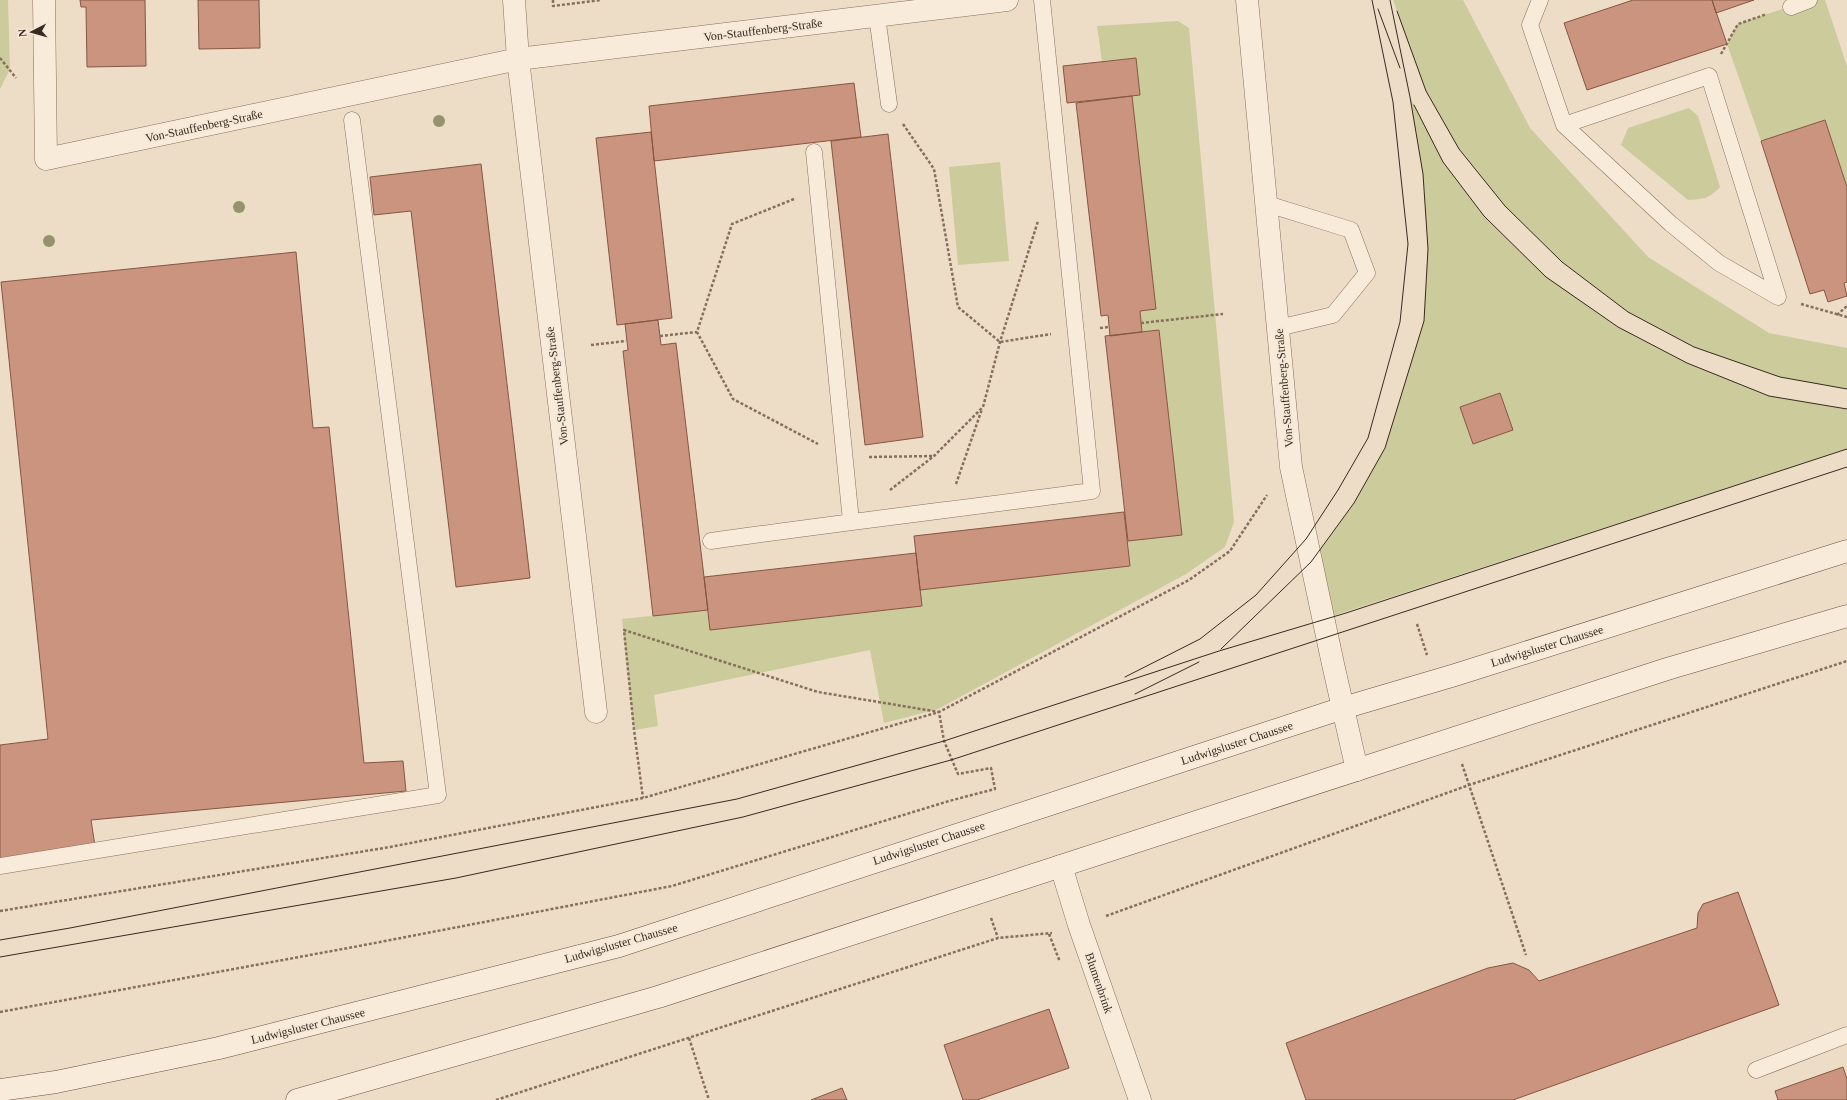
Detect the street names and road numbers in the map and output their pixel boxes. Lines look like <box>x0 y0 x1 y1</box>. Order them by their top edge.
street label: Von-Stauffenberg-Straße <box>703 16 823 44</box>
street label: Von-Stauffenberg-Straße <box>144 107 264 145</box>
street label: Von-Stauffenberg-Straße <box>543 326 571 446</box>
street label: Von-Stauffenberg-Straße <box>1272 328 1296 448</box>
street label: Ludwigsluster Chaussee <box>1489 622 1605 670</box>
street label: Ludwigsluster Chaussee <box>1179 718 1295 768</box>
street label: Ludwigsluster Chaussee <box>871 818 987 868</box>
street label: Ludwigsluster Chaussee <box>563 920 679 966</box>
street label: Blumenbrink <box>1082 951 1116 1015</box>
street label: Ludwigsluster Chaussee <box>250 1005 366 1047</box>

